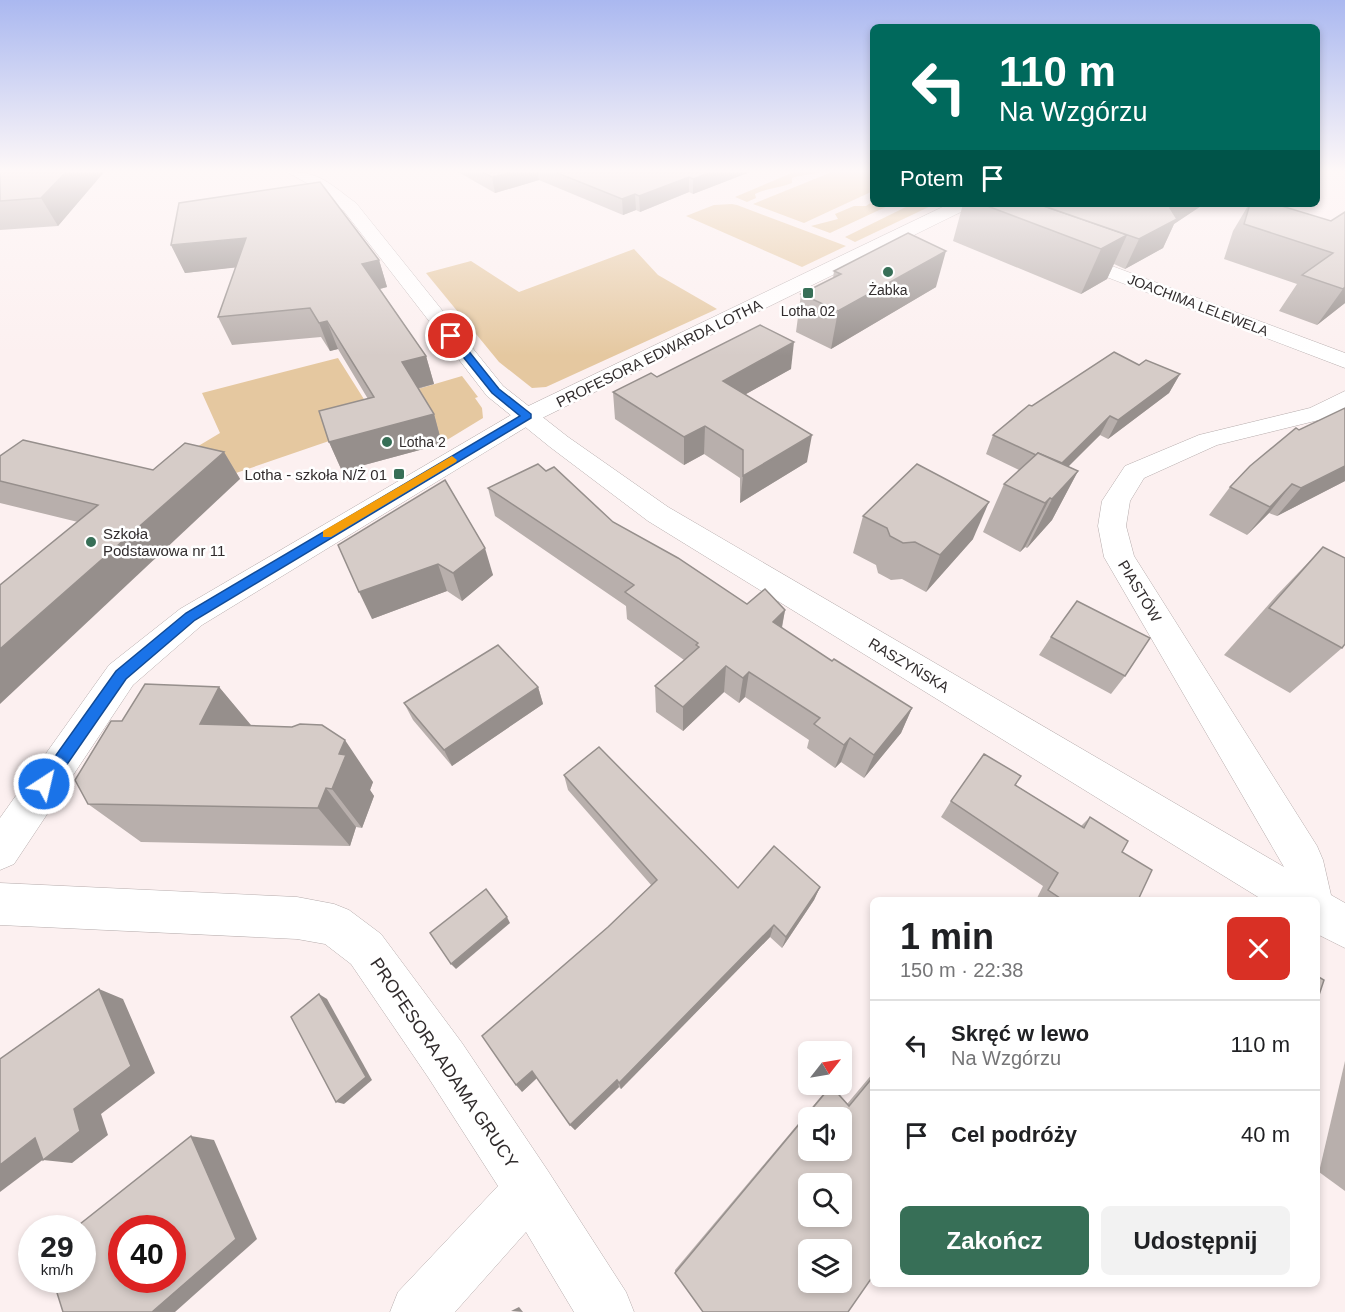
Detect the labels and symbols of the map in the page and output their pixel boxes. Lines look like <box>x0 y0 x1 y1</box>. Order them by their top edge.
marker: Żabka <box>881 265 895 279</box>
street label: JOACHIMA LELEWELA <box>1125 271 1271 339</box>
place label: Żabka <box>869 281 908 298</box>
marker: Lotha 02 <box>801 286 815 300</box>
street label: PROFESORA EDWARDA LOTHA <box>553 296 765 410</box>
place label: Lotha 02 <box>781 303 835 319</box>
pin <box>425 310 476 361</box>
place label: Lotha 2 <box>399 434 446 450</box>
marker: Lotha 2 <box>380 435 394 449</box>
place label: Lotha - szkoła N/Ż 01 <box>244 466 387 483</box>
marker: Lotha - szkoła N/Ż 01 <box>392 467 406 481</box>
place label: Szkoła Podstawowa nr 11 <box>103 525 225 559</box>
marker: Szkoła Podstawowa nr 11 <box>84 535 98 549</box>
street label: PIASTÓW <box>1115 557 1166 626</box>
street label: RASZYŃSKA <box>866 634 952 696</box>
position arrow <box>12 752 76 816</box>
street label: PROFESORA ADAMA GRUCY <box>366 954 522 1172</box>
north arrow <box>798 1041 852 1095</box>
speed limit sign: 40 <box>108 1215 186 1293</box>

